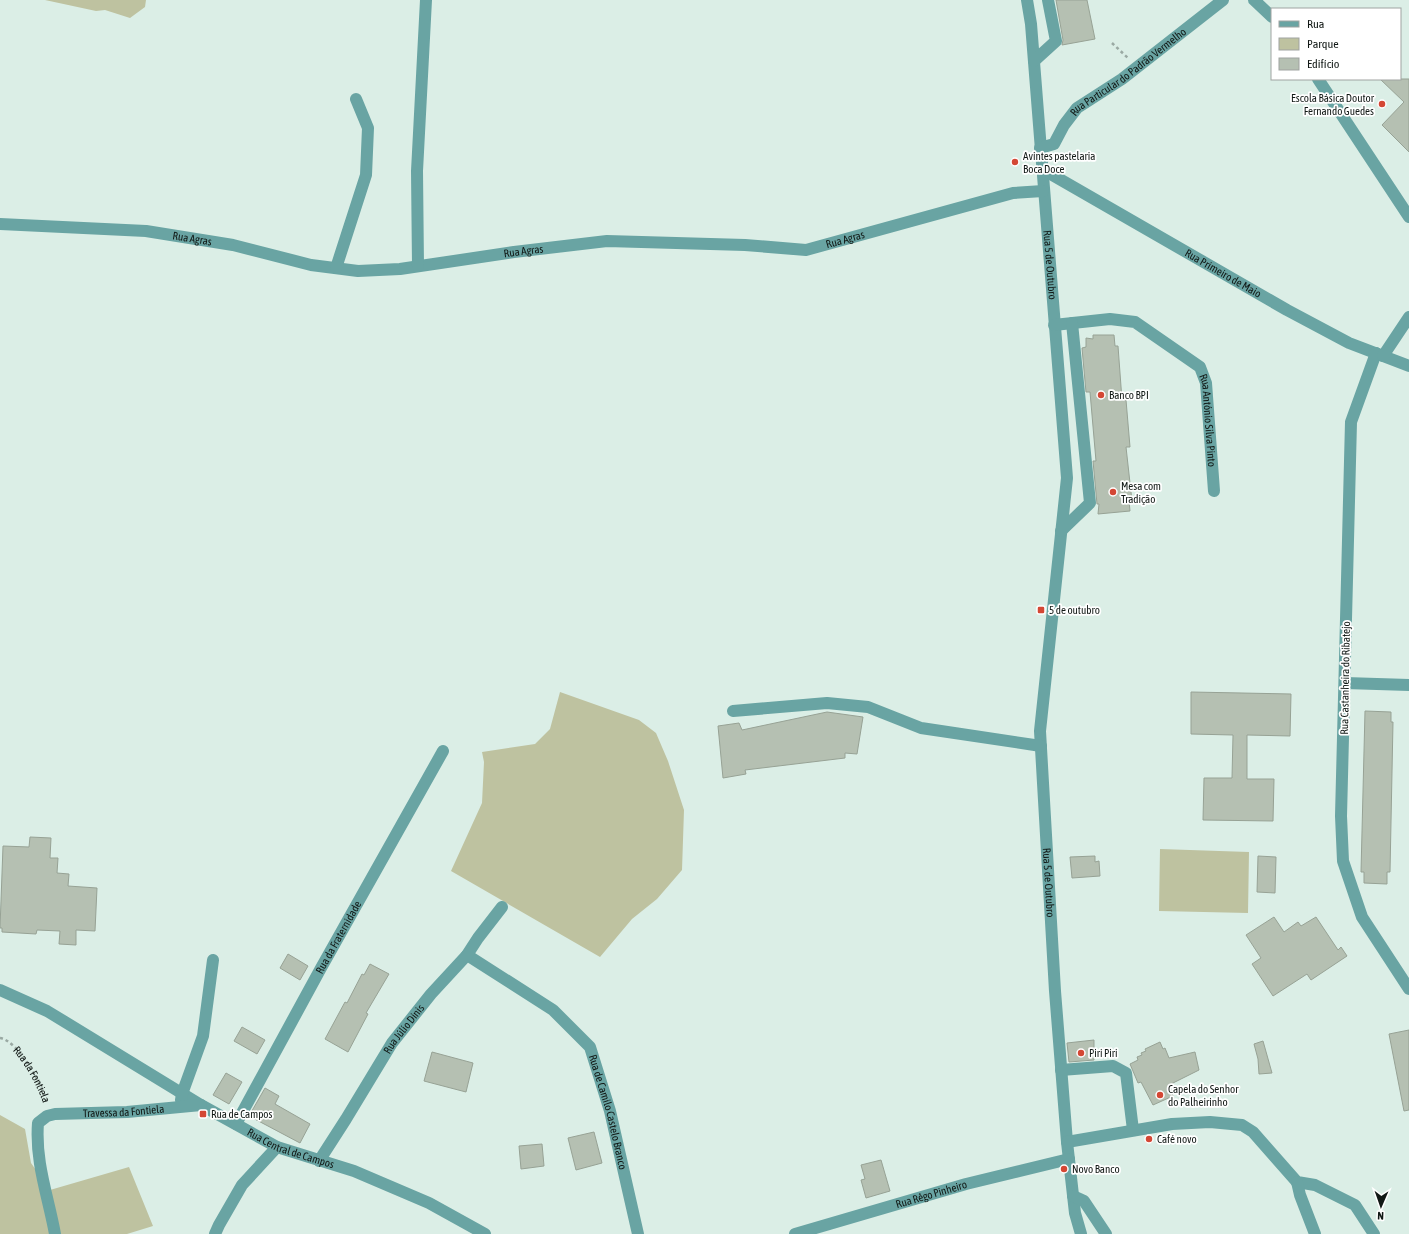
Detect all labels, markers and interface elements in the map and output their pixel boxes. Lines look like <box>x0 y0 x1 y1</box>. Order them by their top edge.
legend <box>1271 8 1401 80</box>
text: Rua <box>1307 17 1324 31</box>
street label: Rua Particular do Padrão Vermelho <box>1067 25 1188 118</box>
text: Parque <box>1307 37 1339 51</box>
text: Edifício <box>1307 57 1340 71</box>
place label: Escola Básica Doutor Fernando Guedes <box>1291 92 1375 117</box>
marker: Escola Básica Doutor Fernando Guedes <box>1377 99 1387 109</box>
place label: Avintes pastelaria Boca Doce <box>1023 150 1095 175</box>
marker: Avintes pastelaria Boca Doce <box>1010 157 1020 167</box>
street label: Rua Agras <box>824 228 866 250</box>
street label: Rua Agras <box>172 229 213 248</box>
street label: Rua 5 de Outubro <box>1041 230 1059 300</box>
street label: Rua Agras <box>503 243 544 259</box>
street label: Rua Primeiro de Maio <box>1183 247 1263 300</box>
street label: Rua António Silva Pinto <box>1197 372 1218 467</box>
place label: Banco BPI <box>1109 389 1149 401</box>
marker: Banco BPI <box>1096 390 1106 400</box>
place label: Mesa com Tradição <box>1121 480 1161 505</box>
marker: Mesa com Tradição <box>1108 487 1118 497</box>
place label: 5 de outubro <box>1049 604 1100 616</box>
marker: 5 de outubro <box>1036 605 1046 615</box>
street label: Rua Castanheira do Ribatejo <box>1338 621 1352 735</box>
street label: Rua 5 de Outubro <box>1041 847 1057 918</box>
street label: Rua da Fraternidade <box>313 899 364 976</box>
street label: Rua Júlio Dinis <box>381 1002 426 1056</box>
street label: Rua da Fontiela <box>11 1044 53 1104</box>
place label: Piri Piri <box>1089 1047 1117 1059</box>
marker: Piri Piri <box>1076 1048 1086 1058</box>
street label: Rua de Camilo Castelo Branco <box>587 1053 629 1171</box>
place label: Capela do Senhor do Palheirinho <box>1168 1083 1239 1108</box>
marker: Capela do Senhor do Palheirinho <box>1155 1090 1165 1100</box>
street label: Travessa da Fontiela <box>83 1103 165 1119</box>
place label: Rua de Campos <box>211 1108 273 1120</box>
marker: Rua de Campos <box>198 1109 208 1119</box>
street label: Rua Central de Campos <box>245 1126 336 1170</box>
place label: Café novo <box>1157 1133 1197 1145</box>
marker: Café novo <box>1144 1134 1154 1144</box>
place label: Novo Banco <box>1072 1163 1120 1175</box>
marker: Novo Banco <box>1059 1164 1069 1174</box>
street label: Rua Rêgo Pinheiro <box>894 1178 968 1210</box>
north arrow <box>1361 1186 1401 1226</box>
text: N <box>1377 1210 1384 1222</box>

